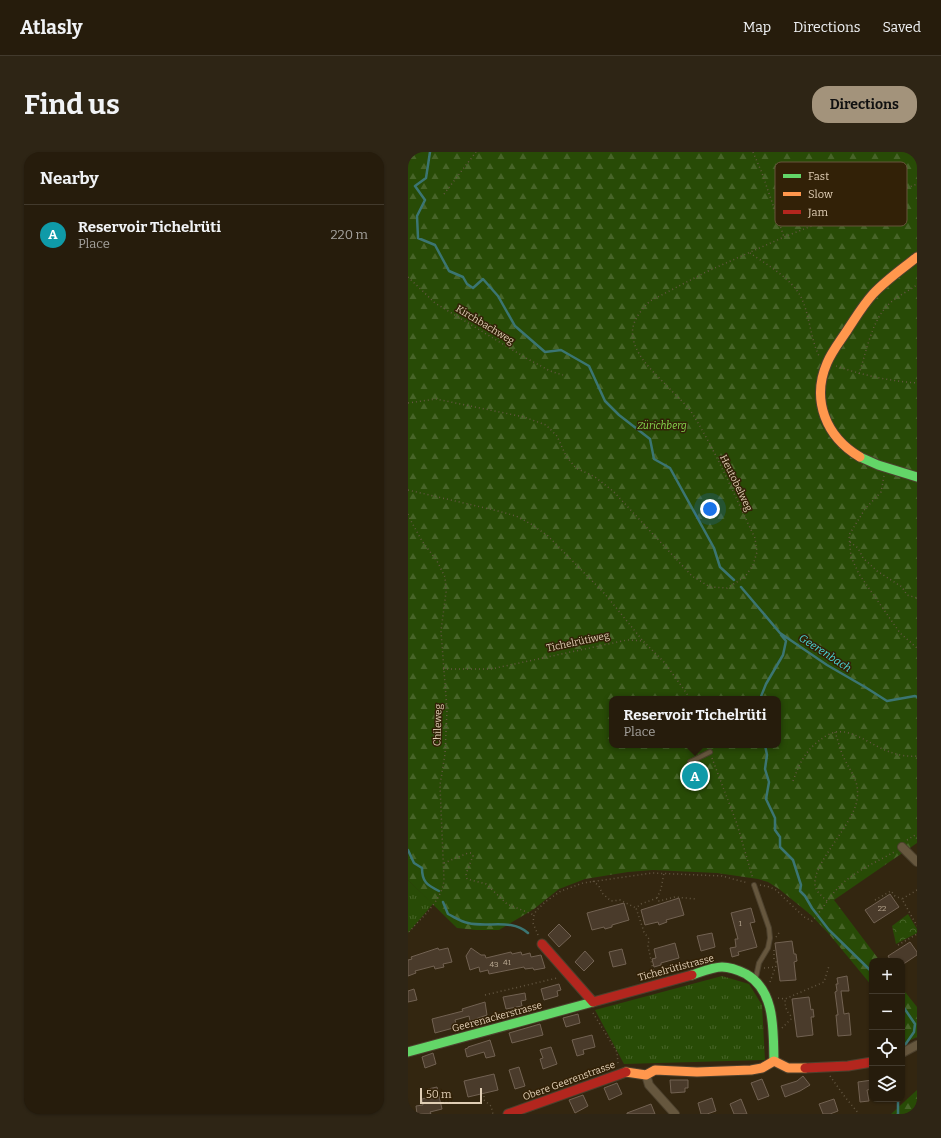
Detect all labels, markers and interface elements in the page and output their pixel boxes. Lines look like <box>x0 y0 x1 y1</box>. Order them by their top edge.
text: Atlasly <box>20 16 82 39</box>
text: Map <box>743 19 771 36</box>
text: Directions <box>793 19 861 36</box>
text: Saved <box>883 19 921 36</box>
button: Directions <box>812 86 917 123</box>
text: Find us <box>24 88 120 121</box>
legend <box>775 162 907 226</box>
text: Nearby <box>40 168 99 189</box>
text: Fast <box>808 170 829 183</box>
text: Slow <box>808 188 833 201</box>
text: Jam <box>807 206 828 219</box>
text: Reservoir Tichelrüti <box>78 218 221 236</box>
text: A <box>48 227 58 242</box>
text: 220 m <box>331 227 368 242</box>
text: Place <box>78 236 110 251</box>
street label: Kirchbachweg <box>453 303 517 347</box>
park label: Zürichberg <box>637 420 687 432</box>
street label: Heutobelweg <box>717 453 755 514</box>
your location <box>700 499 720 519</box>
street label: Tichelrütiweg <box>545 629 611 655</box>
water label: Geerenbach <box>796 631 854 675</box>
popup <box>609 696 781 748</box>
street label: Chileweg <box>431 703 445 746</box>
text: Reservoir Tichelrüti <box>623 706 767 724</box>
text: Place <box>623 724 655 739</box>
pin: A <box>682 761 708 791</box>
house number: 22 <box>878 904 886 913</box>
house number: 1 <box>738 919 742 928</box>
street label: Tichelrütistrasse <box>637 952 715 984</box>
house number: 41 <box>503 958 512 967</box>
map controls <box>869 958 905 1102</box>
button: + <box>869 958 905 994</box>
house number: 43 <box>489 960 499 969</box>
button: − <box>869 994 905 1030</box>
street label: Geerenackerstrasse <box>451 999 543 1035</box>
button: locate <box>869 1030 905 1066</box>
street label: Obere Geerenstrasse <box>521 1059 617 1103</box>
button: layers <box>869 1066 905 1102</box>
scale bar <box>420 1086 482 1105</box>
text: 50 m <box>426 1088 452 1101</box>

